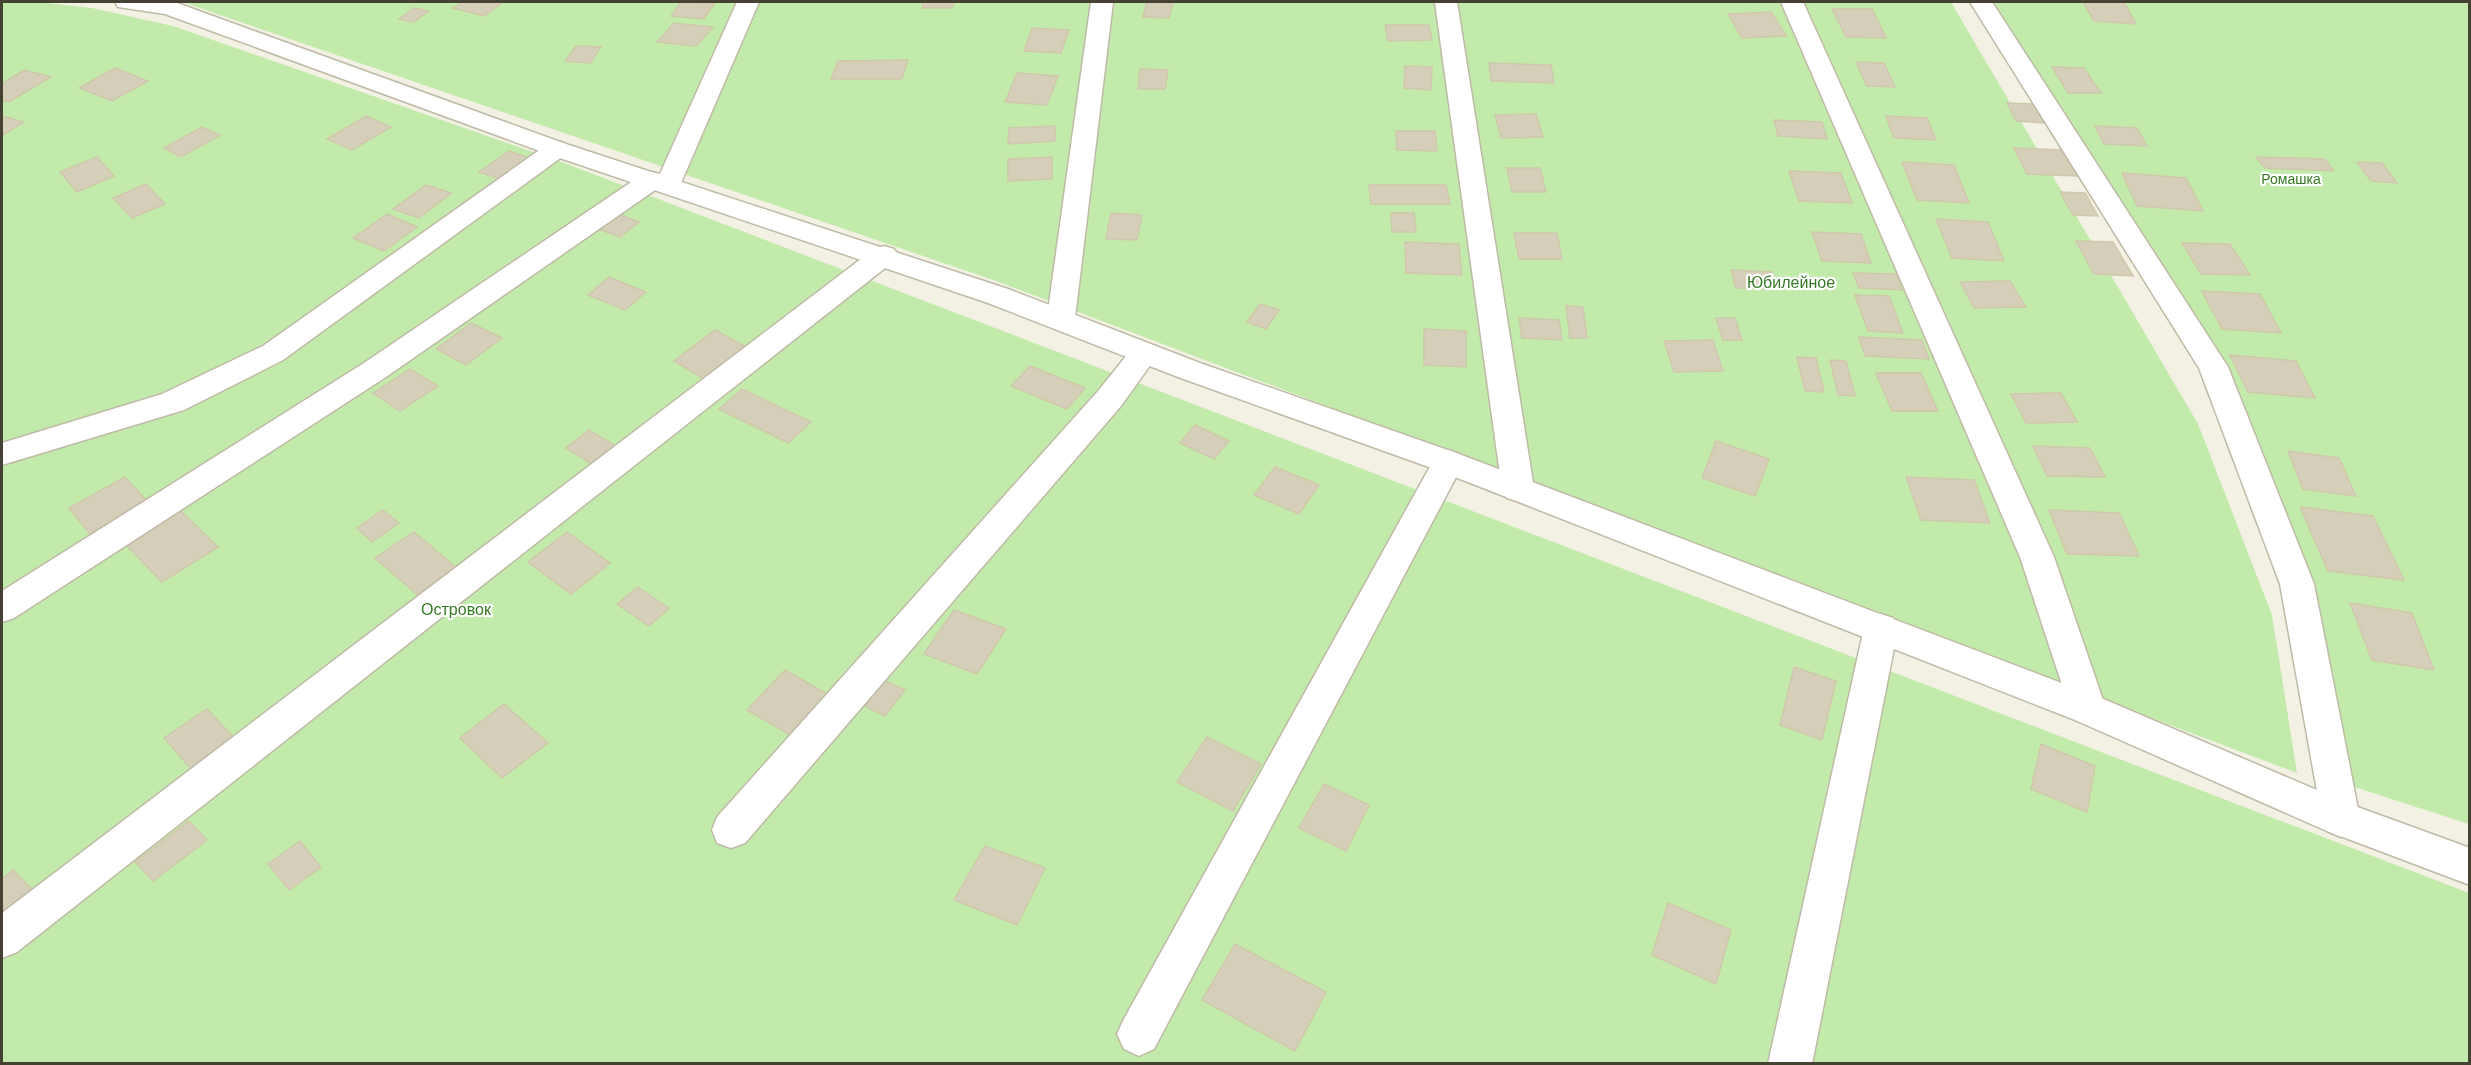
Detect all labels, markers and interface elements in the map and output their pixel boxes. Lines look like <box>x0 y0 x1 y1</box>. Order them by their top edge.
park label: Ромашка <box>2261 170 2321 188</box>
park label: Юбилейное <box>1747 272 1835 293</box>
park label: Островок <box>421 599 492 620</box>

